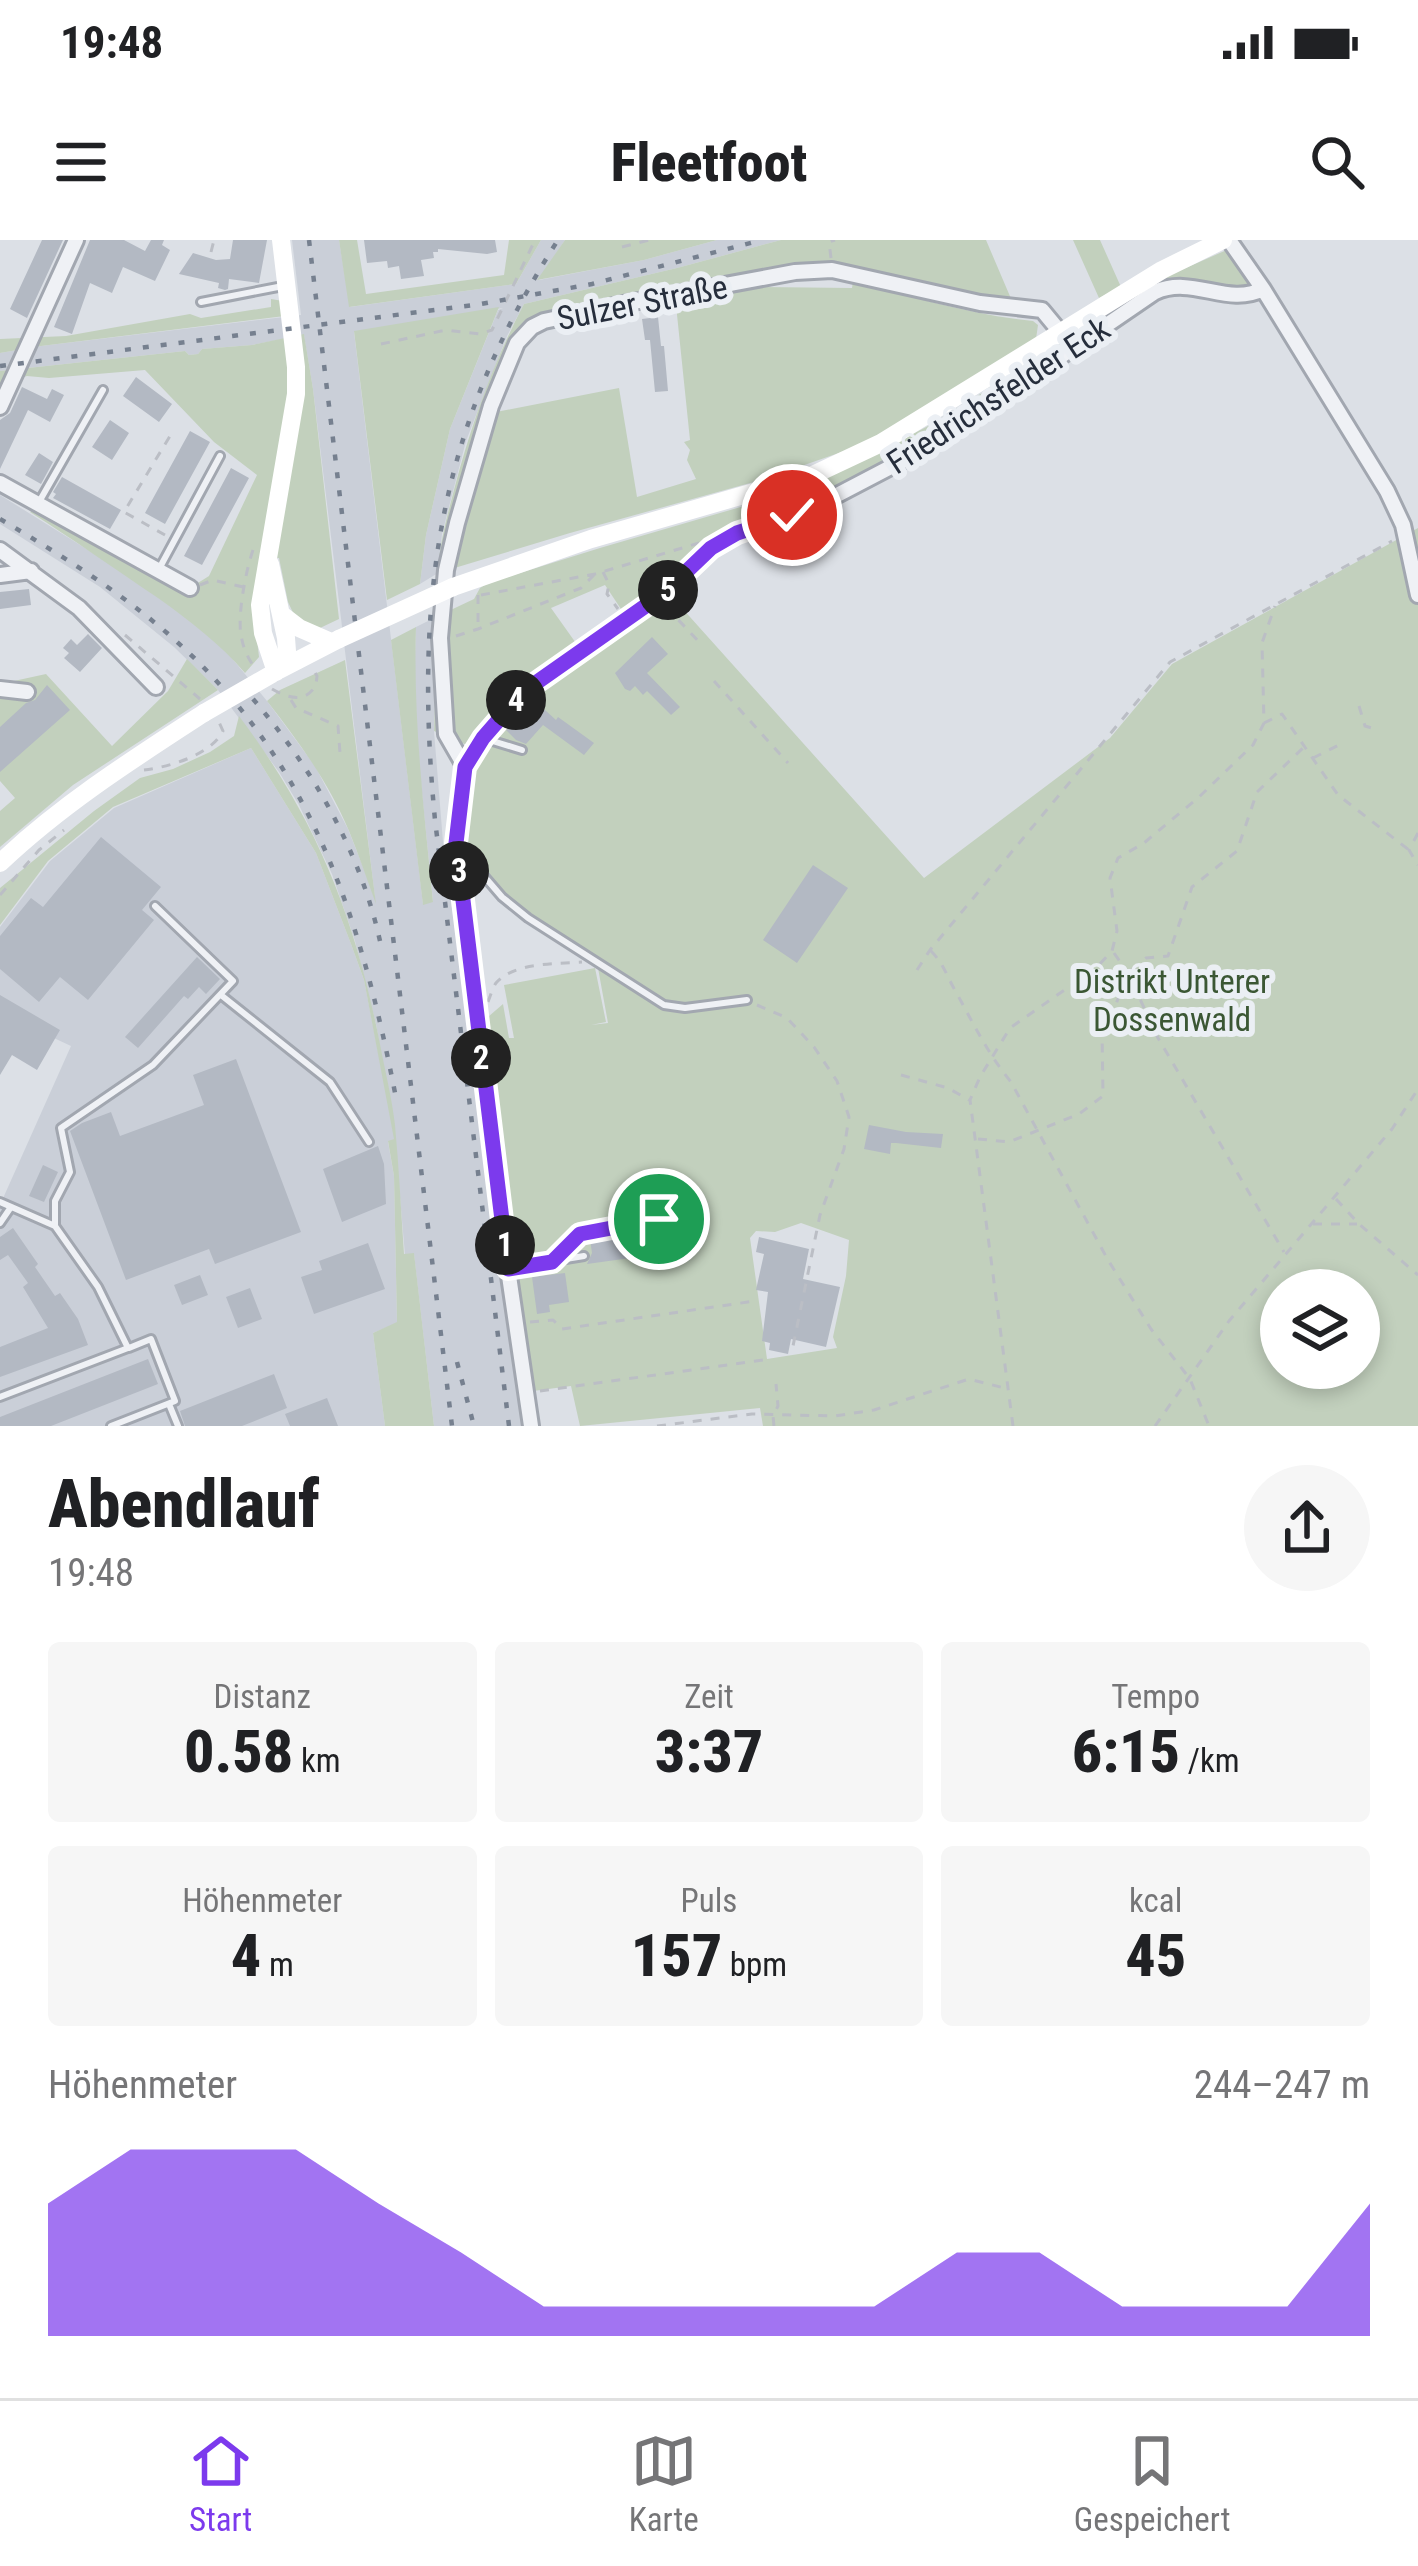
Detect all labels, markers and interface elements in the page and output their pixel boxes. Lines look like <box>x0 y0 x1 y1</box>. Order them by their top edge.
text: 19:48 <box>60 16 163 69</box>
icon: menu <box>48 129 114 195</box>
icon: search <box>1304 129 1370 195</box>
text: Fleetfoot <box>611 131 807 194</box>
street label: Sulzer Straße <box>554 267 731 338</box>
street label: Friedrichsfelder Eck <box>880 309 1117 482</box>
pin <box>741 464 843 566</box>
icon: check <box>759 482 825 548</box>
pin: 5 <box>638 560 698 620</box>
text: 5 <box>660 570 676 609</box>
pin: 4 <box>486 670 546 730</box>
text: 4 <box>508 680 524 719</box>
pin: 3 <box>429 841 489 901</box>
text: 3 <box>451 851 467 890</box>
park label: Distrikt Unterer Dossenwald <box>1074 962 1270 1039</box>
pin: 2 <box>451 1028 511 1088</box>
text: 2 <box>473 1038 489 1077</box>
pin <box>608 1168 710 1270</box>
icon: arrive <box>626 1186 692 1252</box>
pin: 1 <box>475 1215 535 1275</box>
text: 1 <box>497 1225 513 1264</box>
map controls <box>1260 1269 1380 1389</box>
button: layers <box>1260 1269 1380 1389</box>
button: share <box>1244 1465 1370 1591</box>
text: Abendlauf <box>48 1466 320 1543</box>
text: 19:48 <box>48 1550 134 1596</box>
text: Distanz <box>214 1677 311 1716</box>
text: Zeit <box>684 1677 734 1716</box>
text: Tempo <box>1111 1677 1200 1716</box>
text: 0.58 <box>184 1716 293 1787</box>
text: 3:37 <box>655 1716 763 1787</box>
text: 6:15 <box>1072 1716 1180 1787</box>
text: km <box>293 1741 341 1780</box>
text: /km <box>1180 1741 1240 1780</box>
text: Höhenmeter <box>182 1881 342 1920</box>
text: Puls <box>681 1881 737 1920</box>
text: kcal <box>1129 1881 1182 1920</box>
text: 4 <box>231 1920 261 1991</box>
text: 157 <box>631 1920 722 1991</box>
text: 45 <box>1125 1920 1186 1991</box>
text: m <box>261 1945 294 1984</box>
text: bpm <box>722 1945 787 1984</box>
text: Höhenmeter <box>48 2062 237 2108</box>
text: 244–247 m <box>1194 2062 1370 2108</box>
tab: Start <box>188 2428 254 2539</box>
tab: Karte <box>629 2428 699 2539</box>
tab: Gespeichert <box>1074 2428 1230 2539</box>

